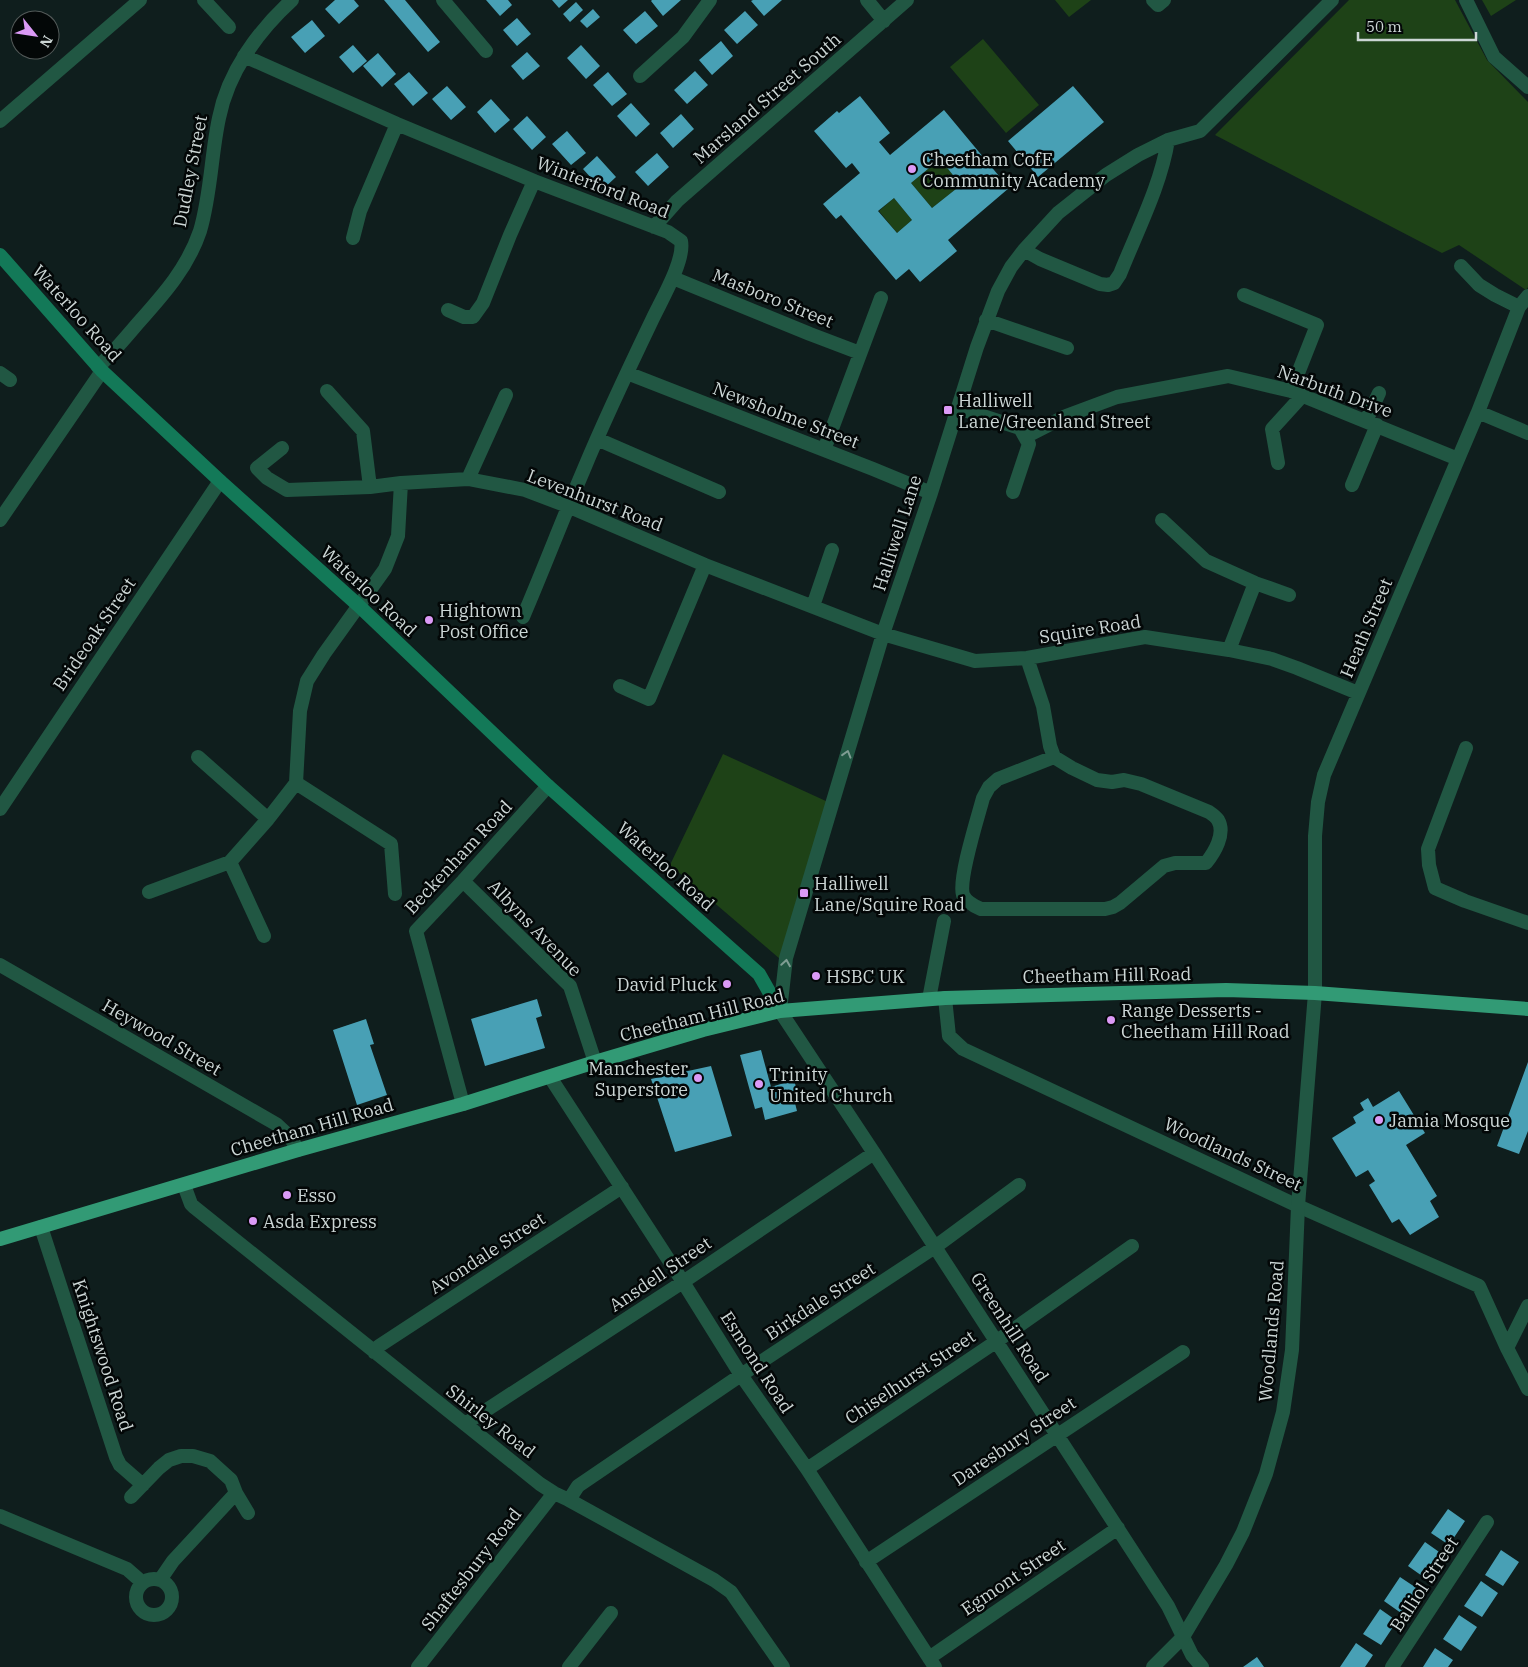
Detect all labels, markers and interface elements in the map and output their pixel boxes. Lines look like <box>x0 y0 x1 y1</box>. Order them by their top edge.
north arrow <box>10 10 60 60</box>
scale bar <box>1358 10 1476 42</box>
text: 50 m <box>1366 17 1402 36</box>
street label: Marsland Street South <box>688 28 846 168</box>
text: N <box>36 32 57 51</box>
street label: Dudley Street <box>168 113 212 229</box>
place label: Cheetham CofE Community Academy <box>922 148 1105 192</box>
street label: Winterford Road <box>533 151 673 223</box>
marker: Cheetham CofE Community Academy <box>906 163 918 175</box>
street label: Waterloo Road <box>27 260 127 366</box>
street label: Masboro Street <box>709 263 837 333</box>
street label: Narbuth Drive <box>1274 360 1396 422</box>
street label: Newsholme Street <box>710 377 862 453</box>
place label: Halliwell Lane/Greenland Street <box>958 389 1150 433</box>
marker: Halliwell Lane/Greenland Street <box>942 404 954 416</box>
street label: Levenhurst Road <box>524 464 666 536</box>
street label: Halliwell Lane <box>867 472 927 594</box>
street label: Waterloo Road <box>316 541 422 641</box>
street label: Brideoak Street <box>48 573 140 695</box>
street label: Heath Street <box>1335 575 1397 681</box>
place label: Hightown Post Office <box>439 599 528 643</box>
street label: Squire Road <box>1037 610 1143 648</box>
marker: Hightown Post Office <box>423 614 435 626</box>
one-way arrow <box>842 750 852 758</box>
street label: Beckenham Road <box>399 795 517 919</box>
street label: Waterloo Road <box>613 816 719 916</box>
place label: Halliwell Lane/Squire Road <box>814 872 965 916</box>
street label: Albyns Avenue <box>483 875 587 981</box>
marker: Halliwell Lane/Squire Road <box>798 887 810 899</box>
one-way arrow <box>780 959 790 967</box>
street label: Cheetham Hill Road <box>1022 962 1192 988</box>
place label: HSBC UK <box>826 965 905 988</box>
marker: HSBC UK <box>810 970 822 982</box>
place label: David Pluck <box>617 973 717 996</box>
marker: David Pluck <box>721 978 733 990</box>
street label: Cheetham Hill Road <box>617 983 787 1047</box>
street label: Heywood Street <box>98 994 226 1080</box>
place label: Range Desserts - Cheetham Hill Road <box>1121 999 1290 1043</box>
marker: Range Desserts - Cheetham Hill Road <box>1105 1014 1117 1026</box>
place label: Manchester Superstore <box>588 1057 688 1101</box>
place label: Trinity United Church <box>769 1063 893 1107</box>
marker: Manchester Superstore <box>692 1072 704 1084</box>
marker: Trinity United Church <box>753 1078 765 1090</box>
street label: Cheetham Hill Road <box>228 1093 396 1161</box>
place label: Jamia Mosque <box>1389 1109 1510 1132</box>
street label: Woodlands Street <box>1160 1112 1306 1196</box>
marker: Jamia Mosque <box>1373 1114 1385 1126</box>
place label: Esso <box>297 1184 336 1207</box>
marker: Esso <box>281 1189 293 1201</box>
street label: Avondale Street <box>425 1207 549 1299</box>
place label: Asda Express <box>263 1210 377 1233</box>
marker: Asda Express <box>247 1215 259 1227</box>
street label: Ansdell Street <box>604 1231 716 1317</box>
street label: Birkdale Street <box>761 1257 879 1345</box>
street label: Woodlands Road <box>1253 1259 1289 1403</box>
street label: Greenhill Road <box>966 1268 1054 1386</box>
street label: Knightswood Road <box>68 1276 138 1434</box>
street label: Esmond Road <box>715 1307 799 1417</box>
street label: Chiselhurst Street <box>840 1325 980 1429</box>
street label: Shirley Road <box>442 1379 540 1463</box>
street label: Daresbury Street <box>948 1391 1080 1491</box>
street label: Shaftesbury Road <box>416 1503 526 1635</box>
street label: Balliol Street <box>1385 1532 1463 1636</box>
street label: Egmont Street <box>956 1534 1070 1620</box>

